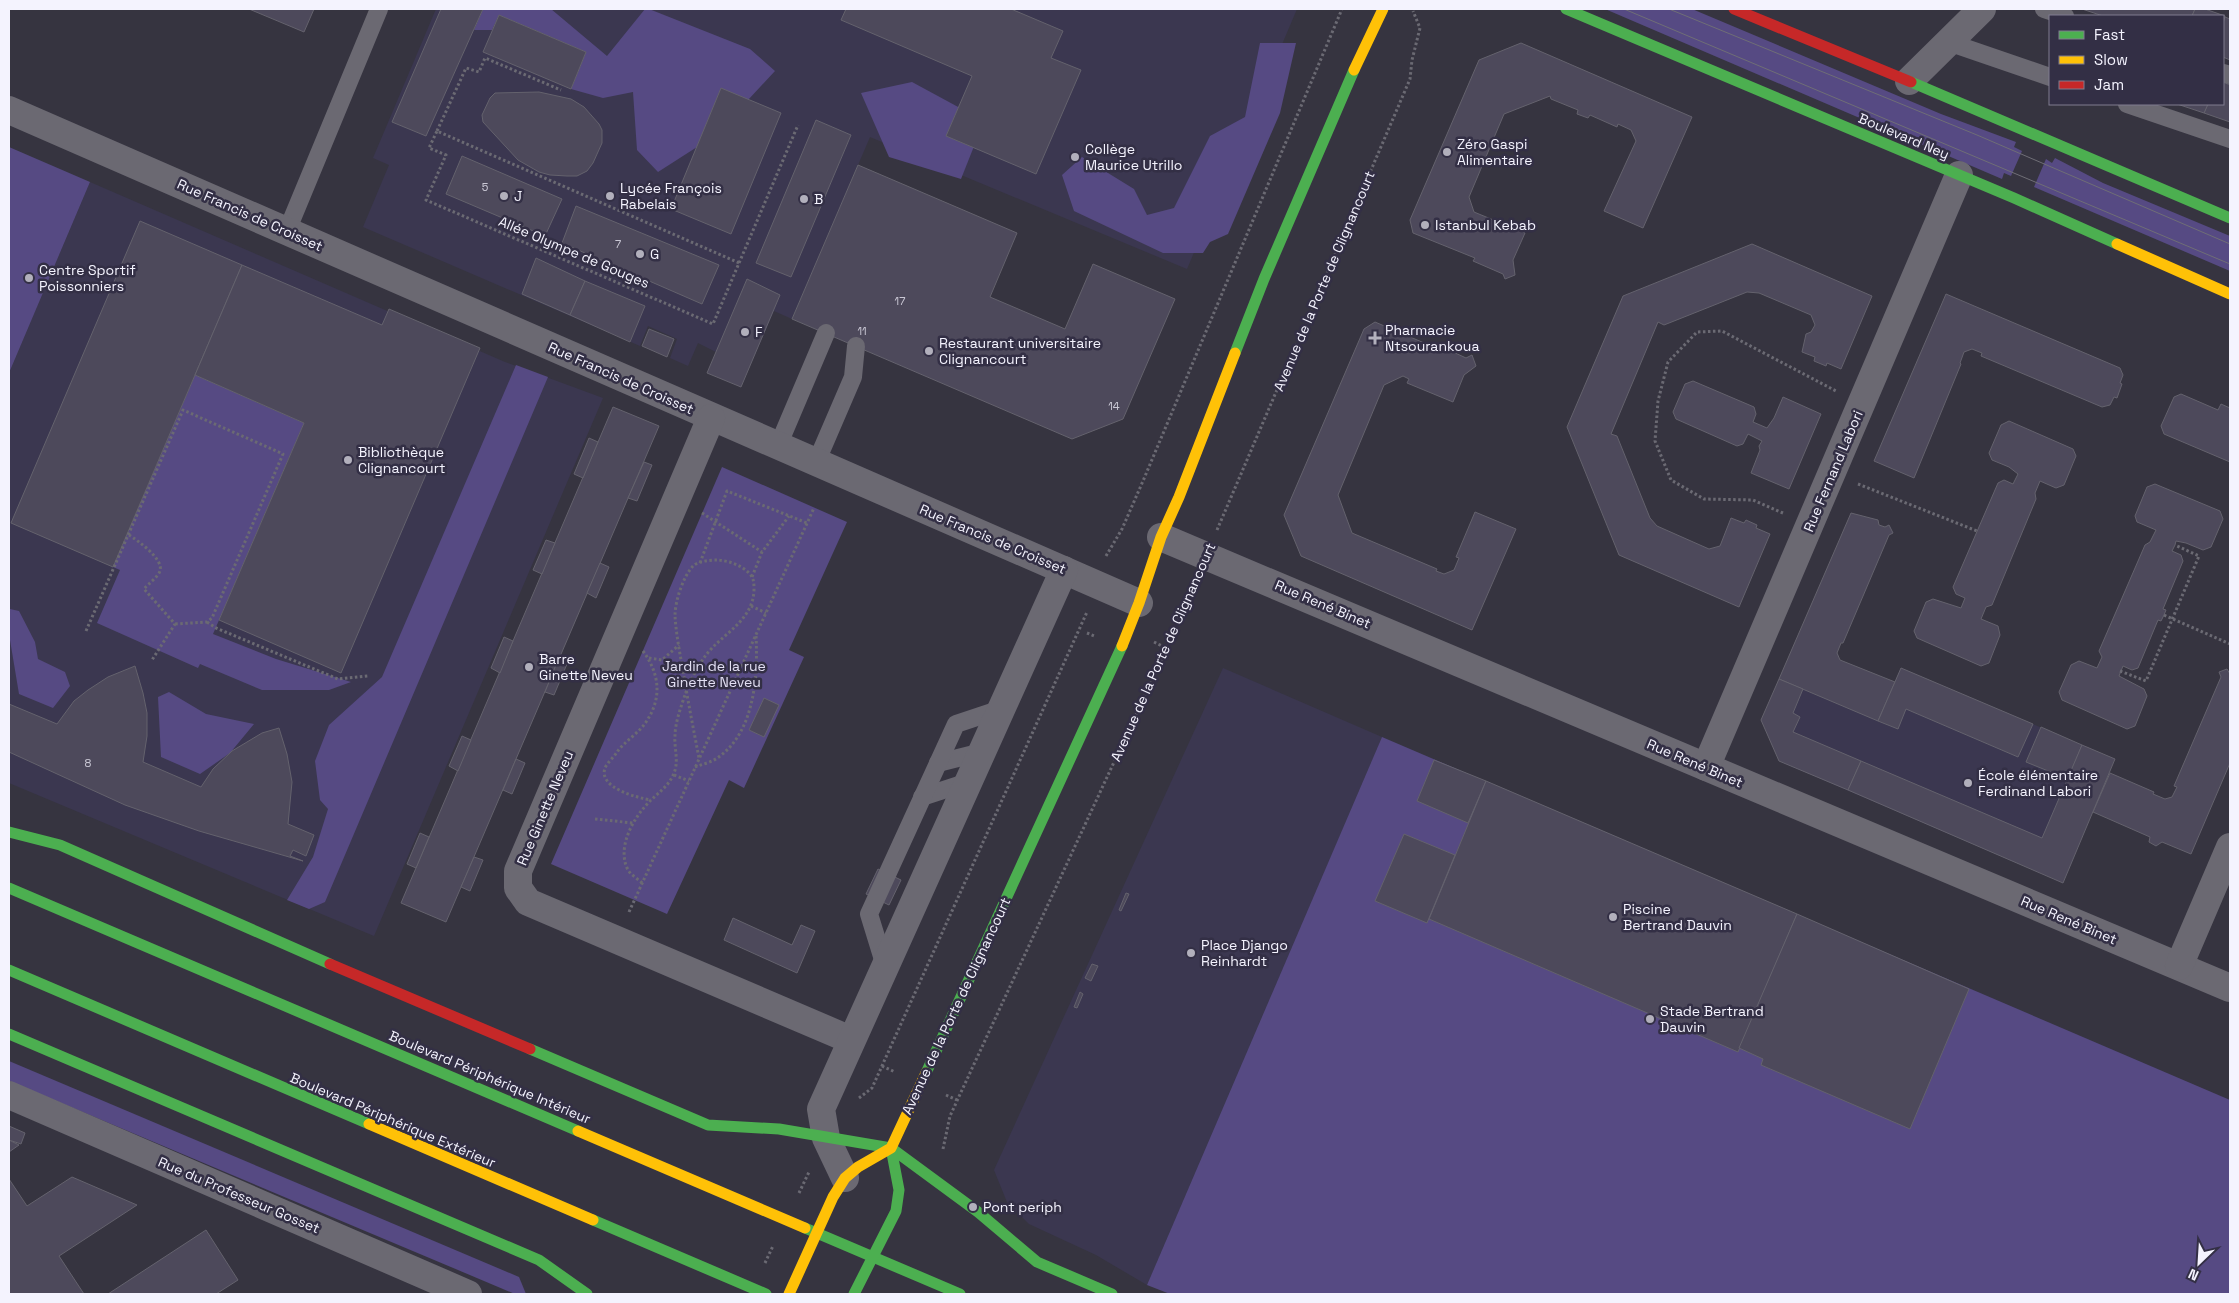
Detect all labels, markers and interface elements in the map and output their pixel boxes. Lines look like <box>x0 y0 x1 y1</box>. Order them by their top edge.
legend <box>2049 15 2224 105</box>
text: Fast <box>2094 25 2125 44</box>
text: Slow <box>2094 50 2128 69</box>
text: Jam <box>2094 75 2124 94</box>
street label: Boulevard Ney <box>1856 109 1952 163</box>
place label: Zéro Gaspi Alimentaire <box>1457 135 1533 169</box>
place label: Collège Maurice Utrillo <box>1085 140 1183 174</box>
marker: Zéro Gaspi Alimentaire <box>1441 146 1453 158</box>
marker: Collège Maurice Utrillo <box>1069 151 1081 163</box>
street label: Avenue de la Porte de Clignancourt <box>1269 168 1379 394</box>
street label: Rue Francis de Croisset <box>174 175 326 255</box>
place label: Lycée François Rabelais <box>620 179 722 213</box>
house number: 5 <box>482 180 489 194</box>
place label: J <box>514 187 522 205</box>
marker: J <box>498 190 510 202</box>
marker: Lycée François Rabelais <box>604 190 616 202</box>
place label: B <box>814 190 823 208</box>
marker: B <box>798 193 810 205</box>
street label: Allée Olympe de Gouges <box>496 212 652 292</box>
place label: Istanbul Kebab <box>1435 216 1536 234</box>
marker: Istanbul Kebab <box>1419 219 1431 231</box>
house number: 7 <box>615 237 621 251</box>
place label: G <box>650 245 659 263</box>
marker: G <box>634 248 646 260</box>
place label: Centre Sportif Poissonniers <box>39 261 136 295</box>
marker: Centre Sportif Poissonniers <box>23 272 35 284</box>
house number: 17 <box>895 294 905 308</box>
place label: Pharmacie Ntsourankoua <box>1385 321 1479 355</box>
place label: F <box>755 323 763 341</box>
house number: 11 <box>857 324 867 338</box>
marker: F <box>739 326 751 338</box>
marker: Pharmacie Ntsourankoua <box>1369 332 1381 344</box>
place label: Restaurant universitaire Clignancourt <box>939 334 1101 368</box>
street label: Rue Francis de Croisset <box>545 338 697 418</box>
marker: Restaurant universitaire Clignancourt <box>923 345 935 357</box>
house number: 14 <box>1108 399 1120 413</box>
street label: Rue Fernand Labori <box>1799 408 1867 534</box>
place label: Bibliothèque Clignancourt <box>358 443 445 477</box>
marker: Bibliothèque Clignancourt <box>342 454 354 466</box>
street label: Rue Francis de Croisset <box>917 500 1069 578</box>
street label: Avenue de la Porte de Clignancourt <box>1106 540 1220 764</box>
street label: Rue René Binet <box>1272 576 1374 632</box>
place label: Barre Ginette Neveu <box>539 650 633 684</box>
park label: Jardin de la rue Ginette Neveu <box>662 657 766 691</box>
marker: Barre Ginette Neveu <box>523 661 535 673</box>
street label: Rue René Binet <box>1644 735 1746 791</box>
street label: Rue Ginette Neveu <box>513 748 577 868</box>
house number: 8 <box>85 756 92 770</box>
place label: École élémentaire Ferdinand Labori <box>1978 766 2098 800</box>
marker: École élémentaire Ferdinand Labori <box>1962 777 1974 789</box>
street label: Rue René Binet <box>2018 892 2120 948</box>
street label: Avenue de la Porte de Clignancourt <box>898 895 1014 1117</box>
place label: Piscine Bertrand Dauvin <box>1623 900 1732 934</box>
marker: Piscine Bertrand Dauvin <box>1607 911 1619 923</box>
place label: Place Django Reinhardt <box>1201 936 1288 970</box>
marker: Place Django Reinhardt <box>1185 947 1197 959</box>
place label: Stade Bertrand Dauvin <box>1660 1002 1764 1036</box>
marker: Stade Bertrand Dauvin <box>1644 1013 1656 1025</box>
street label: Boulevard Périphérique Intérieur <box>386 1026 594 1128</box>
street label: Boulevard Périphérique Extérieur <box>287 1068 499 1172</box>
street label: Rue du Professeur Gosset <box>155 1153 323 1237</box>
place label: Pont periph <box>983 1198 1062 1216</box>
marker: Pont periph <box>967 1201 979 1213</box>
north arrow <box>2174 1238 2224 1288</box>
text: N <box>2185 1265 2202 1285</box>

